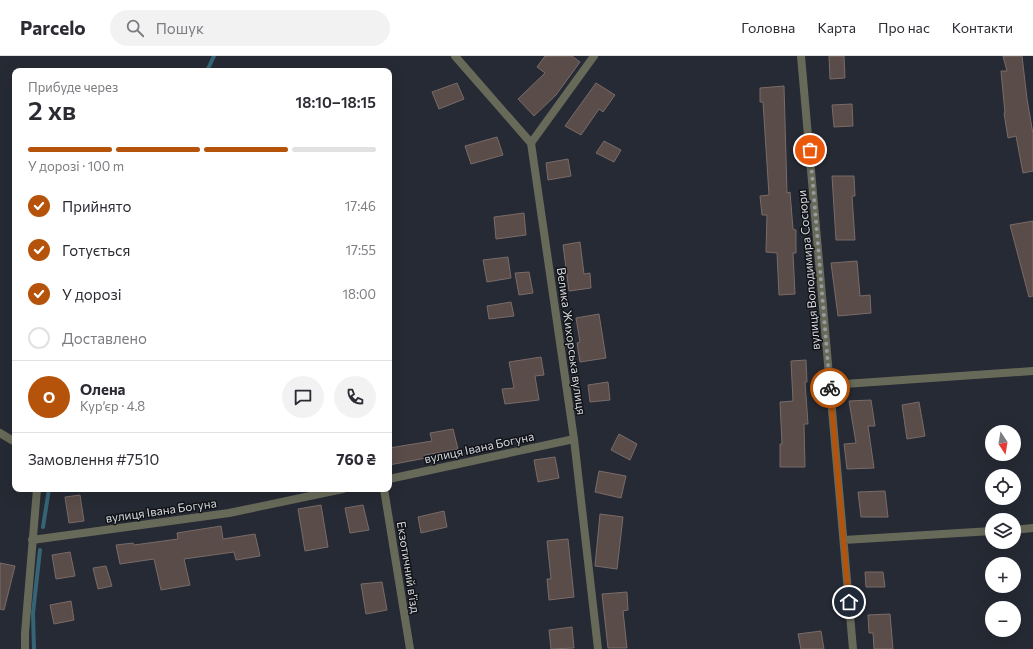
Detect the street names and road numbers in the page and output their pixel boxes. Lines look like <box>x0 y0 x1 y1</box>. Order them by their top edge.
street label: вулиця Володимира Сосюри <box>794 190 822 350</box>
street label: Велика Жихорська вулиця <box>555 266 589 416</box>
street label: вулиця Івана Богуна <box>423 429 535 465</box>
street label: вулиця Івана Богуна <box>105 495 217 525</box>
street label: Екзотичний в'їзд <box>395 520 423 614</box>

